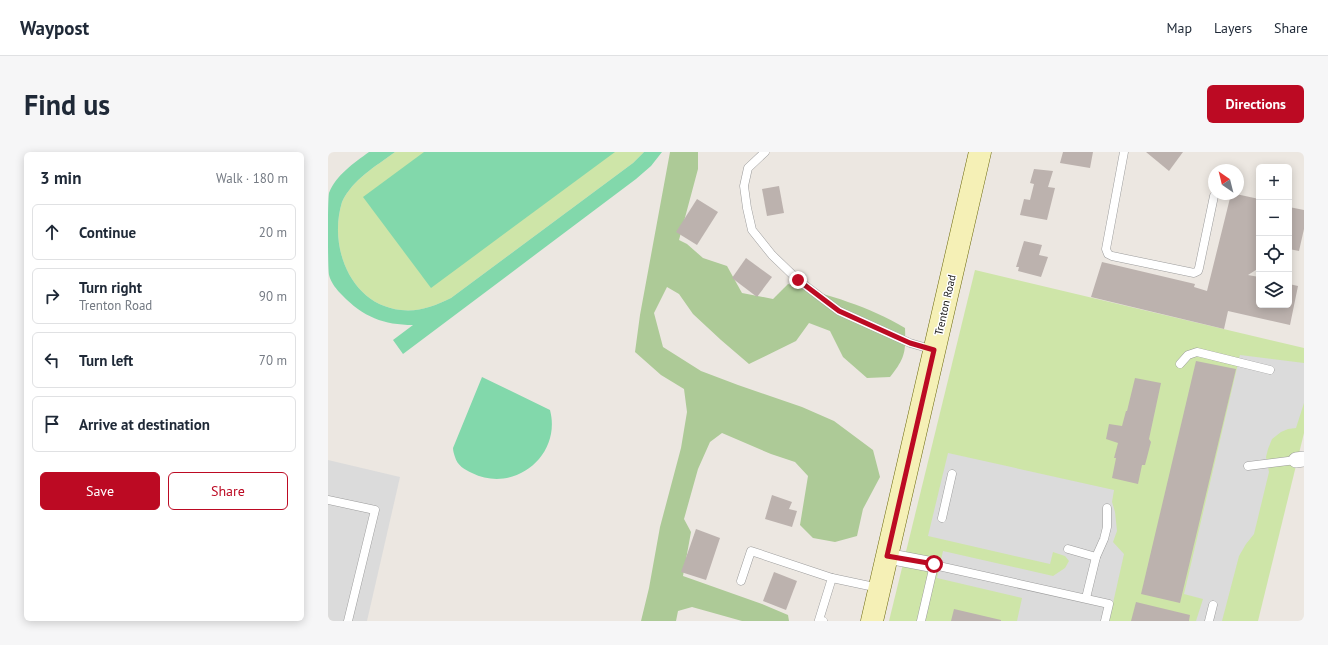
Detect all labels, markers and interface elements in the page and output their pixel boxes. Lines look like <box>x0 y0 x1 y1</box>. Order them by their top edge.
text: Waypost <box>20 16 89 40</box>
text: Map <box>1166 19 1192 37</box>
text: Layers <box>1214 19 1252 37</box>
text: Share <box>1274 19 1308 37</box>
button: Directions <box>1207 85 1304 123</box>
text: Find us <box>24 86 110 123</box>
north arrow <box>1208 164 1244 200</box>
map controls <box>1256 164 1292 308</box>
button: + <box>1256 164 1292 200</box>
text: 3 min <box>40 167 81 189</box>
text: Walk · 180 m <box>216 170 288 187</box>
button: − <box>1256 200 1292 236</box>
icon: ahead <box>41 221 63 243</box>
text: Continue <box>79 223 136 242</box>
text: 20 m <box>259 224 287 241</box>
button: locate <box>1256 236 1292 272</box>
route end <box>789 271 807 289</box>
button: layers <box>1256 272 1292 308</box>
street label: Trenton Road <box>931 273 959 337</box>
text: Turn right <box>79 278 142 297</box>
icon: right <box>41 285 63 307</box>
text: 90 m <box>259 288 287 305</box>
text: Trenton Road <box>79 297 152 314</box>
icon: left <box>41 349 63 371</box>
text: Turn left <box>79 351 133 370</box>
text: 70 m <box>259 352 287 369</box>
icon: arrive <box>41 413 63 435</box>
text: Arrive at destination <box>79 415 210 434</box>
button: Save <box>40 472 160 510</box>
button: Share <box>168 472 288 510</box>
route start <box>925 555 943 573</box>

